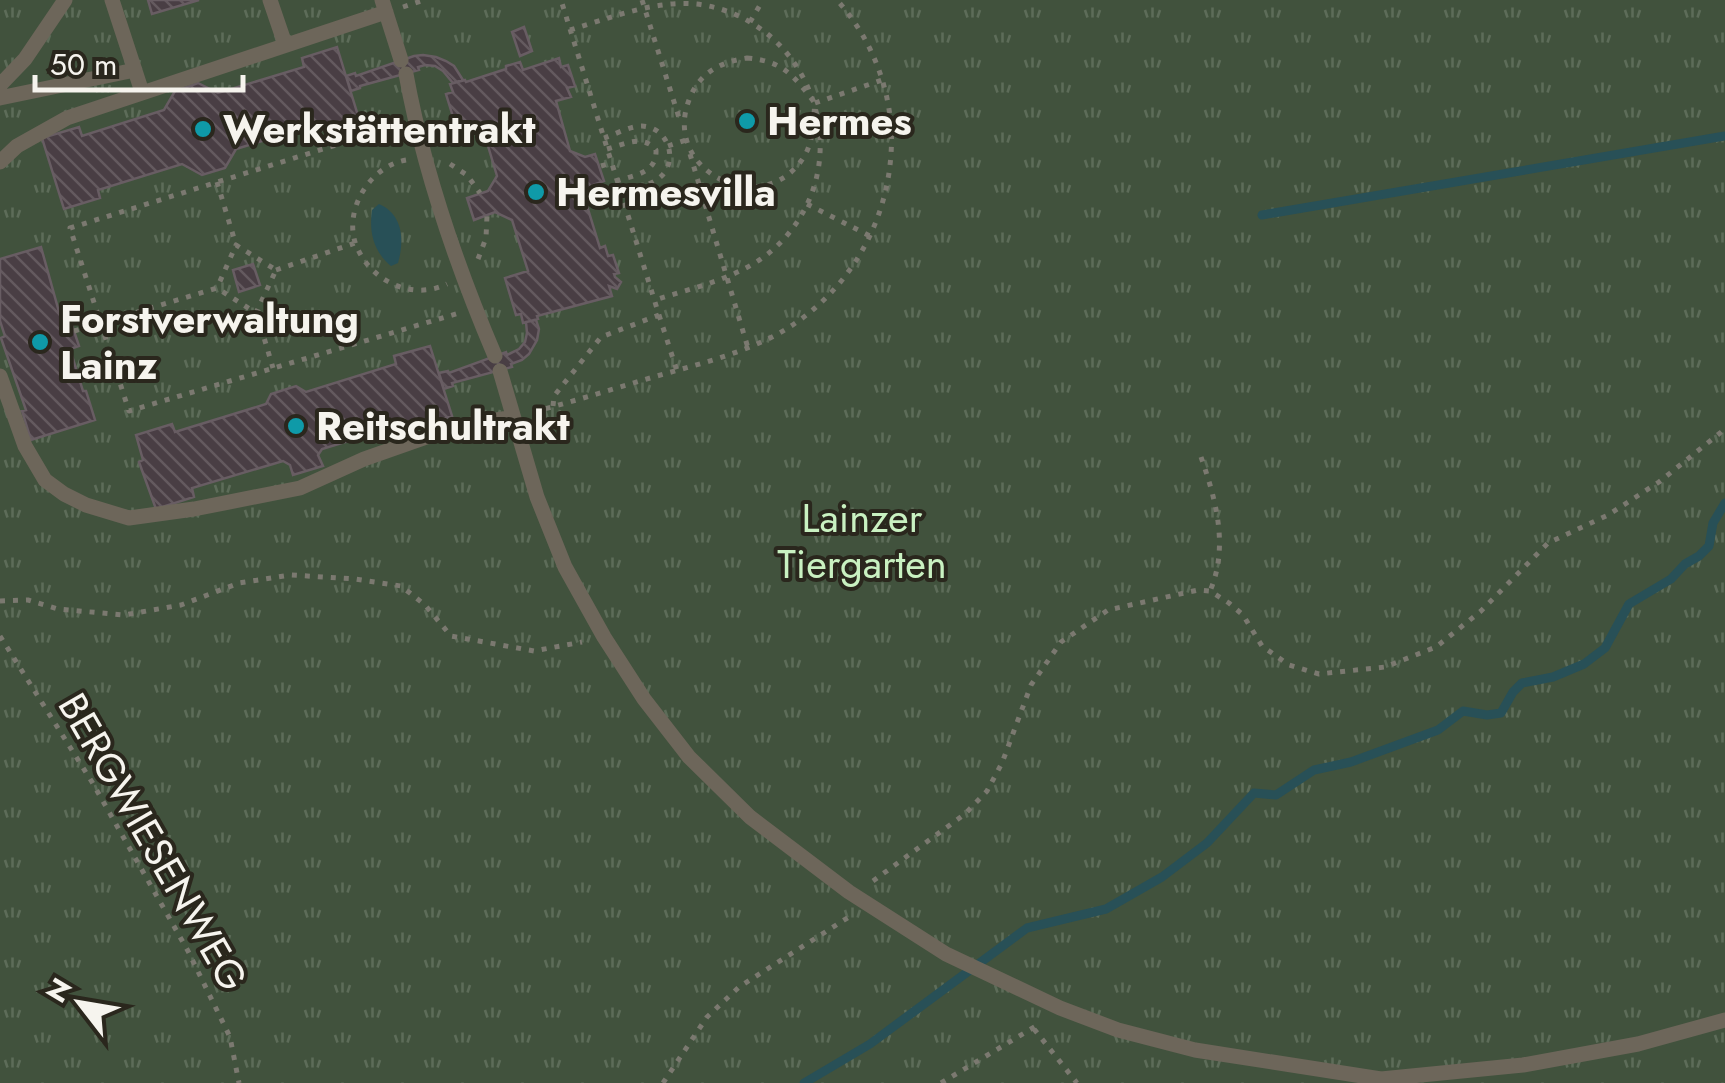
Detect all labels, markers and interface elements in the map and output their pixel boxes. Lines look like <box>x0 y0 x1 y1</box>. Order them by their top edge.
scale bar <box>35 30 242 92</box>
text: 50 m <box>50 43 117 86</box>
place label: Hermes <box>767 92 912 150</box>
place label: Werkstättentrakt <box>223 100 536 158</box>
marker: Hermes <box>736 110 758 132</box>
marker: Werkstättentrakt <box>192 118 214 140</box>
place label: Hermesvilla <box>556 163 776 221</box>
marker: Hermesvilla <box>525 181 547 203</box>
place label: Forstverwaltung Lainz <box>60 290 359 394</box>
marker: Forstverwaltung Lainz <box>29 331 51 353</box>
place label: Reitschultrakt <box>316 397 570 455</box>
marker: Reitschultrakt <box>285 415 307 437</box>
park label: Lainzer Tiergarten <box>777 489 947 593</box>
street label: BERGWIESENWEG <box>48 685 258 999</box>
north arrow <box>30 953 130 1053</box>

